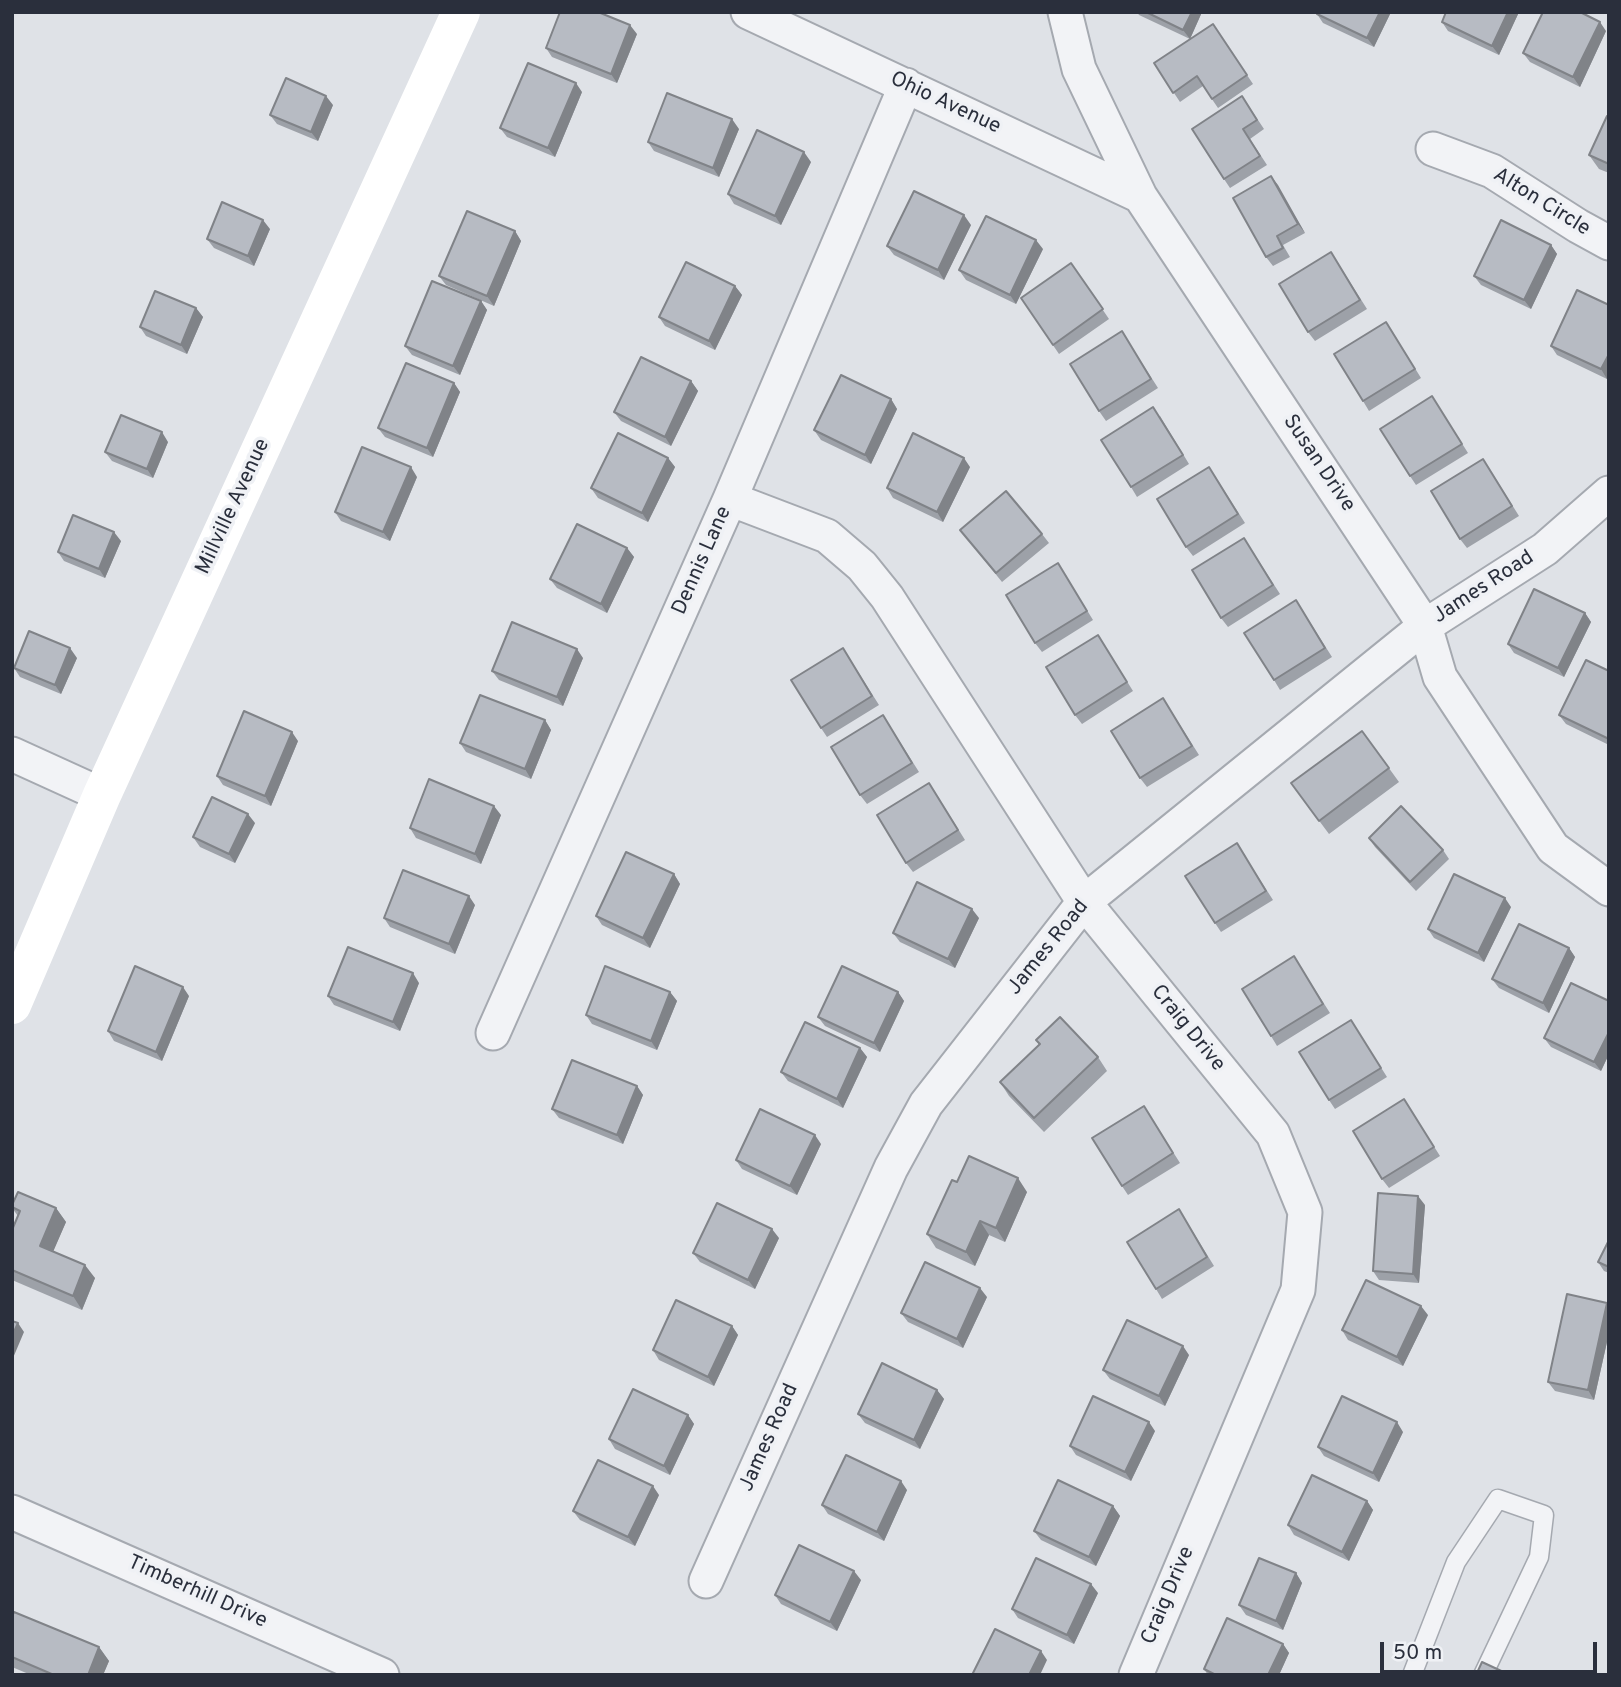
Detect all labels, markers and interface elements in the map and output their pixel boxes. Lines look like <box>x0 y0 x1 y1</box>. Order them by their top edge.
street label: Ohio Avenue <box>886 67 1004 141</box>
street label: Alton Circle <box>1488 163 1594 243</box>
street label: Susan Drive <box>1276 411 1360 517</box>
street label: Millville Avenue <box>192 435 276 579</box>
street label: Dennis Lane <box>668 503 738 619</box>
street label: James Road <box>1429 546 1539 630</box>
street label: James Road <box>1003 895 1095 1001</box>
street label: Craig Drive <box>1144 981 1230 1077</box>
street label: James Road <box>735 1380 805 1496</box>
street label: Craig Drive <box>1137 1543 1201 1649</box>
street label: Timberhill Drive <box>123 1551 271 1635</box>
scale bar <box>1383 1628 1600 1672</box>
text: 50 m <box>1393 1640 1442 1667</box>

